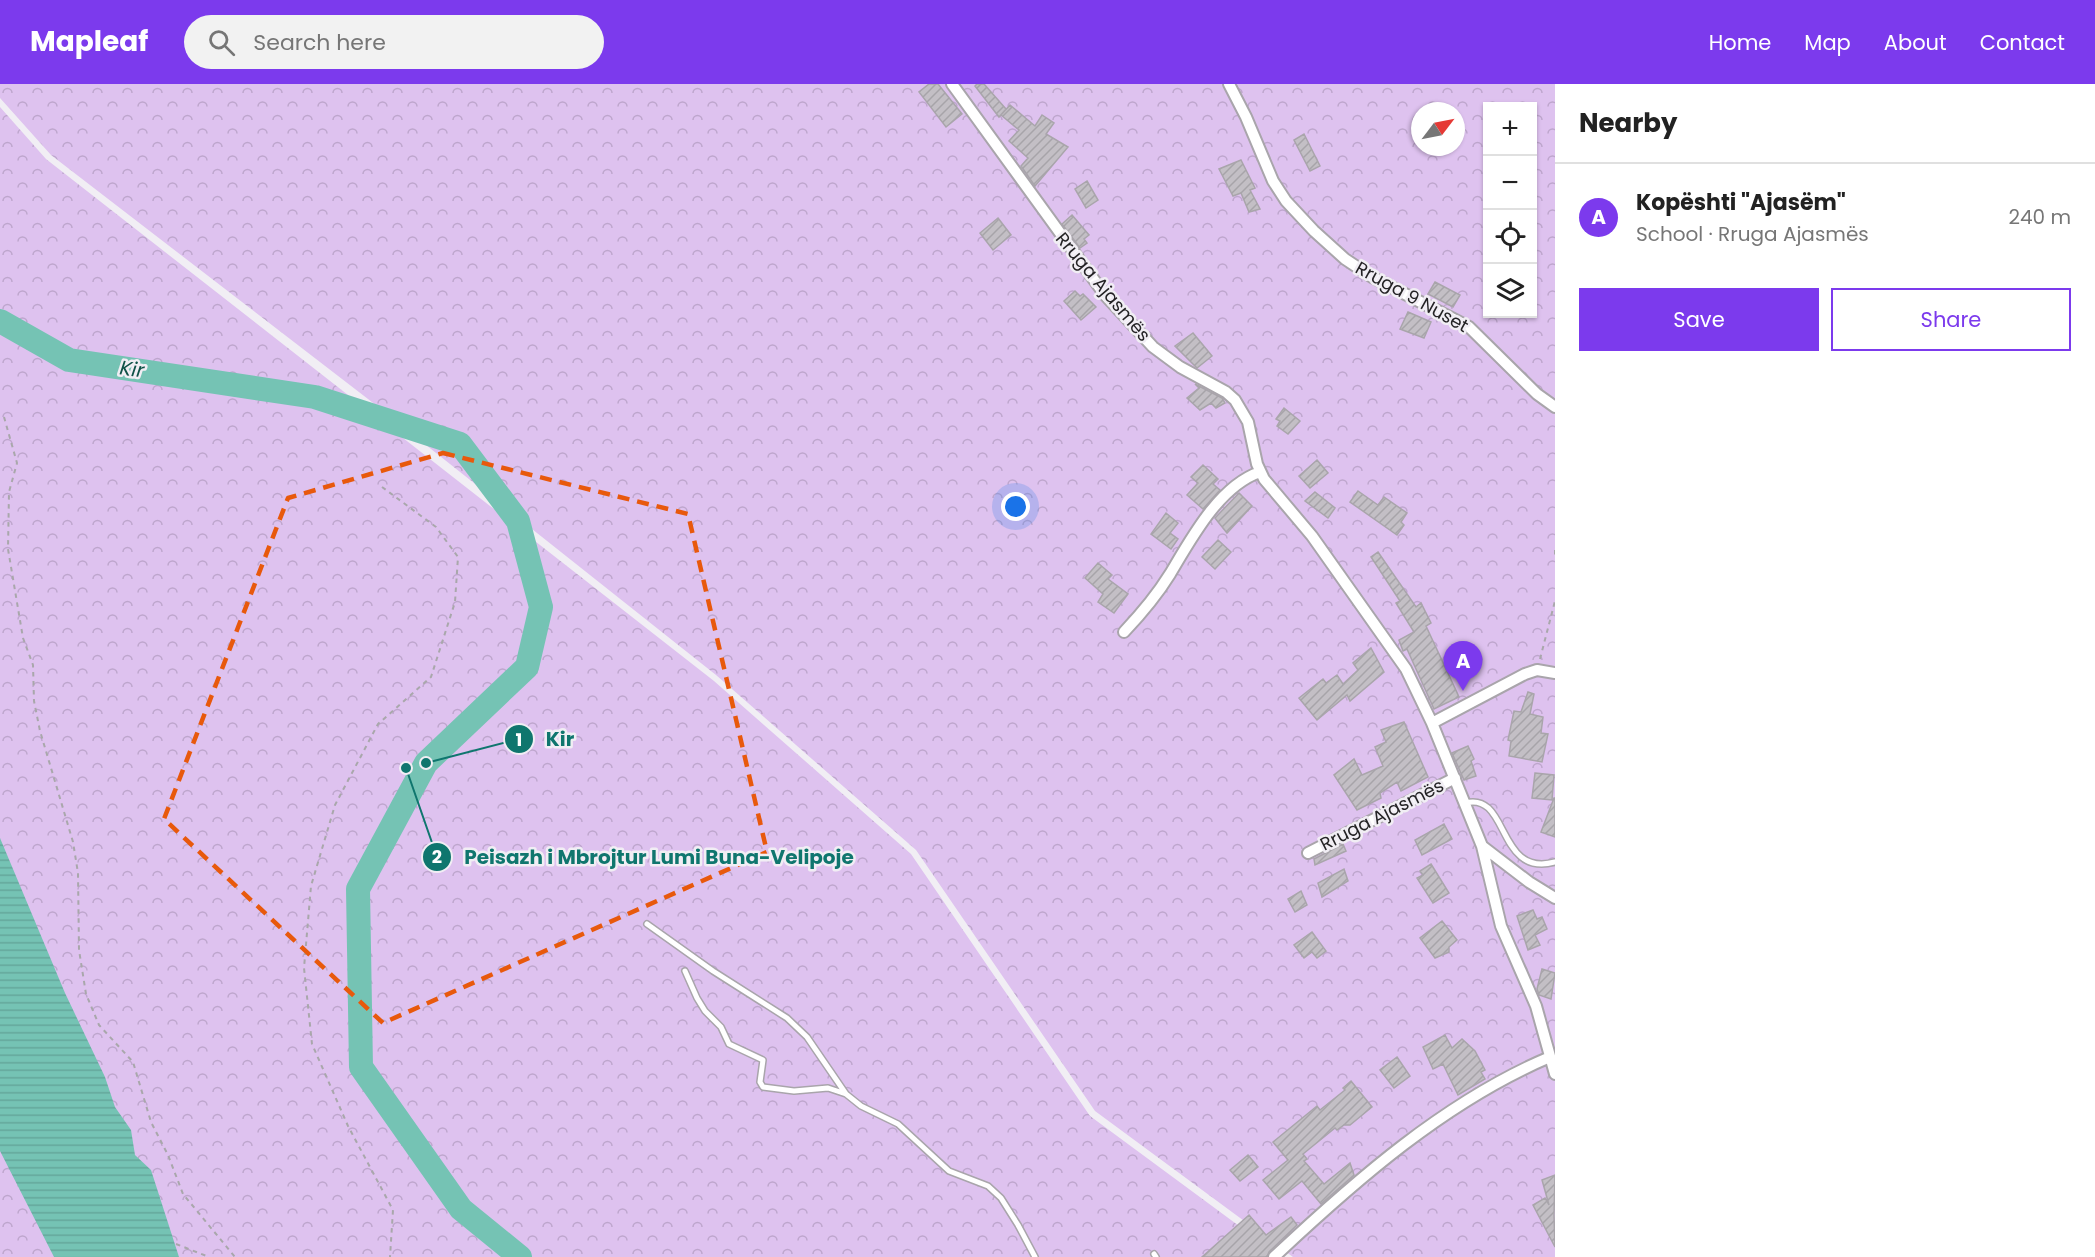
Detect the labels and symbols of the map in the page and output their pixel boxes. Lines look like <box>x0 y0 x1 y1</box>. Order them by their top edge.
north arrow <box>1411 102 1465 156</box>
street label: Rruga Ajasmës <box>1050 227 1157 347</box>
street label: Rruga 9 Nuset <box>1351 255 1473 338</box>
water label: Kir <box>118 353 147 385</box>
your location <box>1001 492 1030 521</box>
pin: A <box>1444 642 1482 691</box>
callout: Kir <box>504 720 586 758</box>
text: Kir <box>546 725 575 753</box>
text: 1 <box>516 727 522 752</box>
street label: Rruga Ajasmës <box>1316 773 1448 856</box>
callout: Peisazh i Mbrojtur Lumi Buna-Velipoje <box>422 838 866 876</box>
text: Peisazh i Mbrojtur Lumi Buna-Velipoje <box>464 843 854 871</box>
text: 2 <box>432 844 442 869</box>

